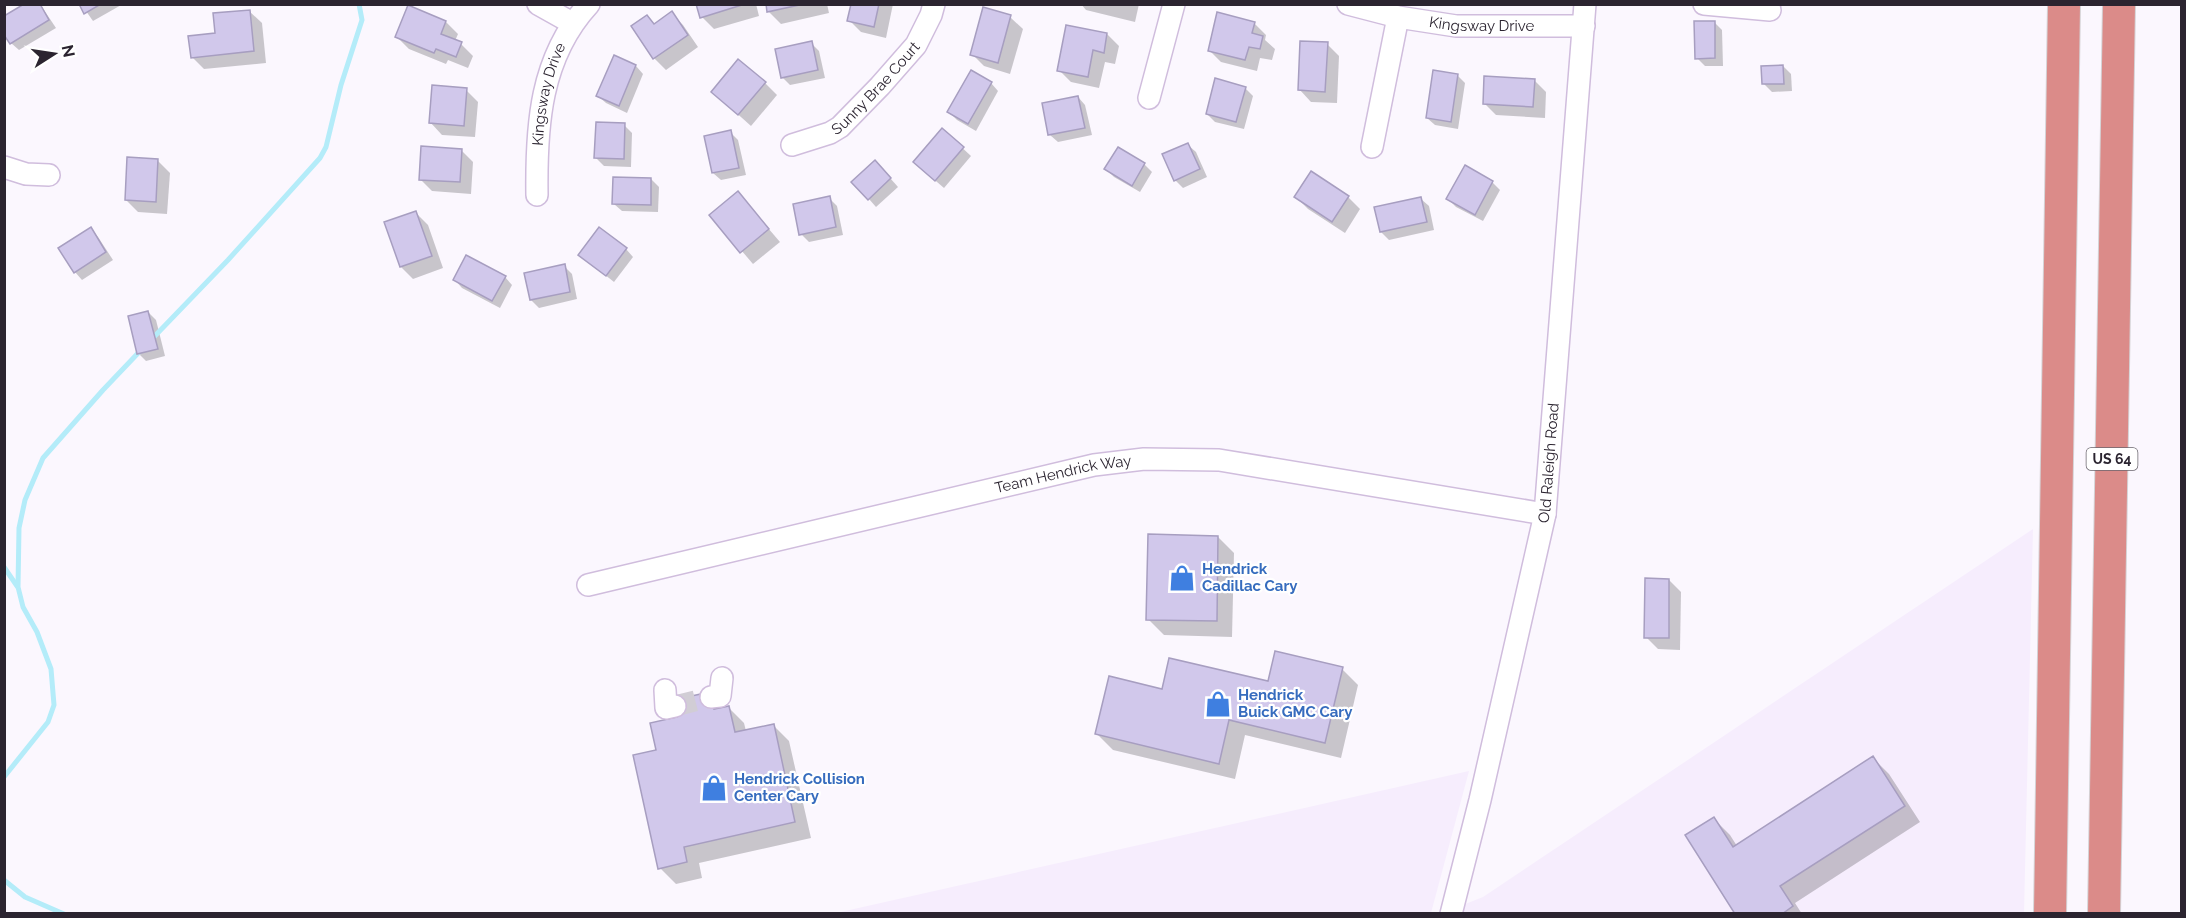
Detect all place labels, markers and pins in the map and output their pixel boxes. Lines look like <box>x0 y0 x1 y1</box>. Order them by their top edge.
place label: Hendrick Cadillac Cary <box>1202 560 1298 595</box>
shop icon: Hendrick Cadillac Cary <box>1167 563 1197 593</box>
place label: Hendrick Buick GMC Cary <box>1238 686 1353 721</box>
shop icon: Hendrick Buick GMC Cary <box>1203 689 1233 719</box>
place label: Hendrick Collision Center Cary <box>734 770 865 805</box>
shop icon: Hendrick Collision Center Cary <box>699 773 729 803</box>

